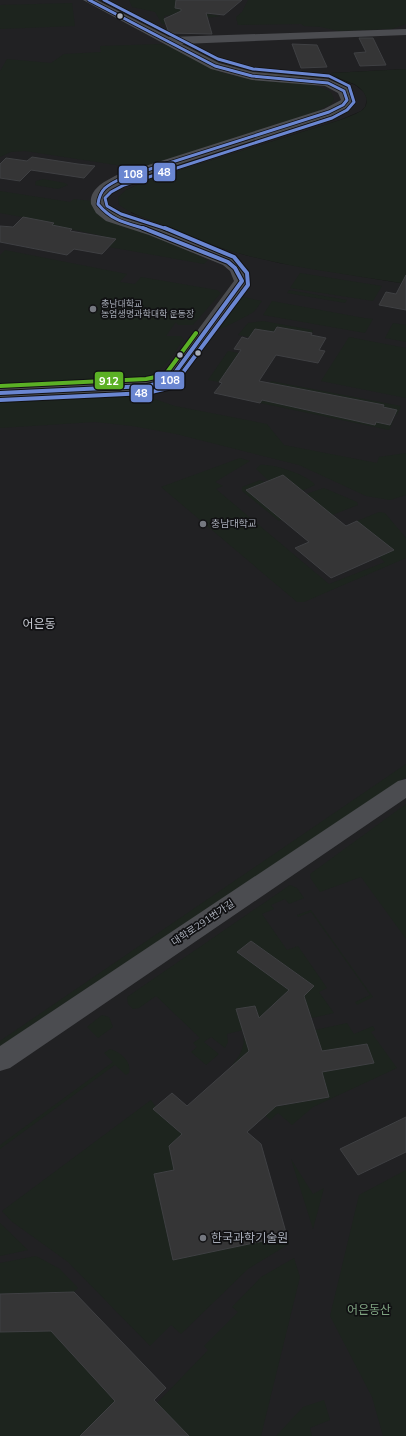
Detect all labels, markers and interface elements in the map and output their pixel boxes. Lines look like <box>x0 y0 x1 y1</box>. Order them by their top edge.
unlabelled marker <box>115 11 125 21</box>
line badge: 48 <box>153 162 176 182</box>
line badge: 108 <box>118 165 148 184</box>
text: 48 <box>157 165 171 180</box>
text: 108 <box>123 167 143 182</box>
place label: 충남대학교 농업생명과학대학 운동장 <box>101 298 194 320</box>
marker: 충남대학교 농업생명과학대학 운동장 <box>88 304 98 314</box>
unlabelled marker <box>193 348 203 358</box>
unlabelled marker <box>175 350 185 360</box>
line badge: 912 <box>94 371 124 390</box>
line badge: 108 <box>154 371 185 390</box>
text: 108 <box>160 373 180 388</box>
text: 912 <box>99 374 119 389</box>
line badge: 48 <box>130 384 153 403</box>
text: 48 <box>134 386 148 401</box>
place label: 충남대학교 <box>211 517 257 531</box>
marker: 충남대학교 <box>198 519 208 529</box>
district label: 어은동 <box>22 616 56 632</box>
street label: 대학로291번가길 <box>169 897 237 949</box>
place label: 한국과학기술원 <box>211 1230 288 1246</box>
marker: 한국과학기술원 <box>198 1233 208 1243</box>
park label: 어은동산 <box>347 1302 391 1318</box>

